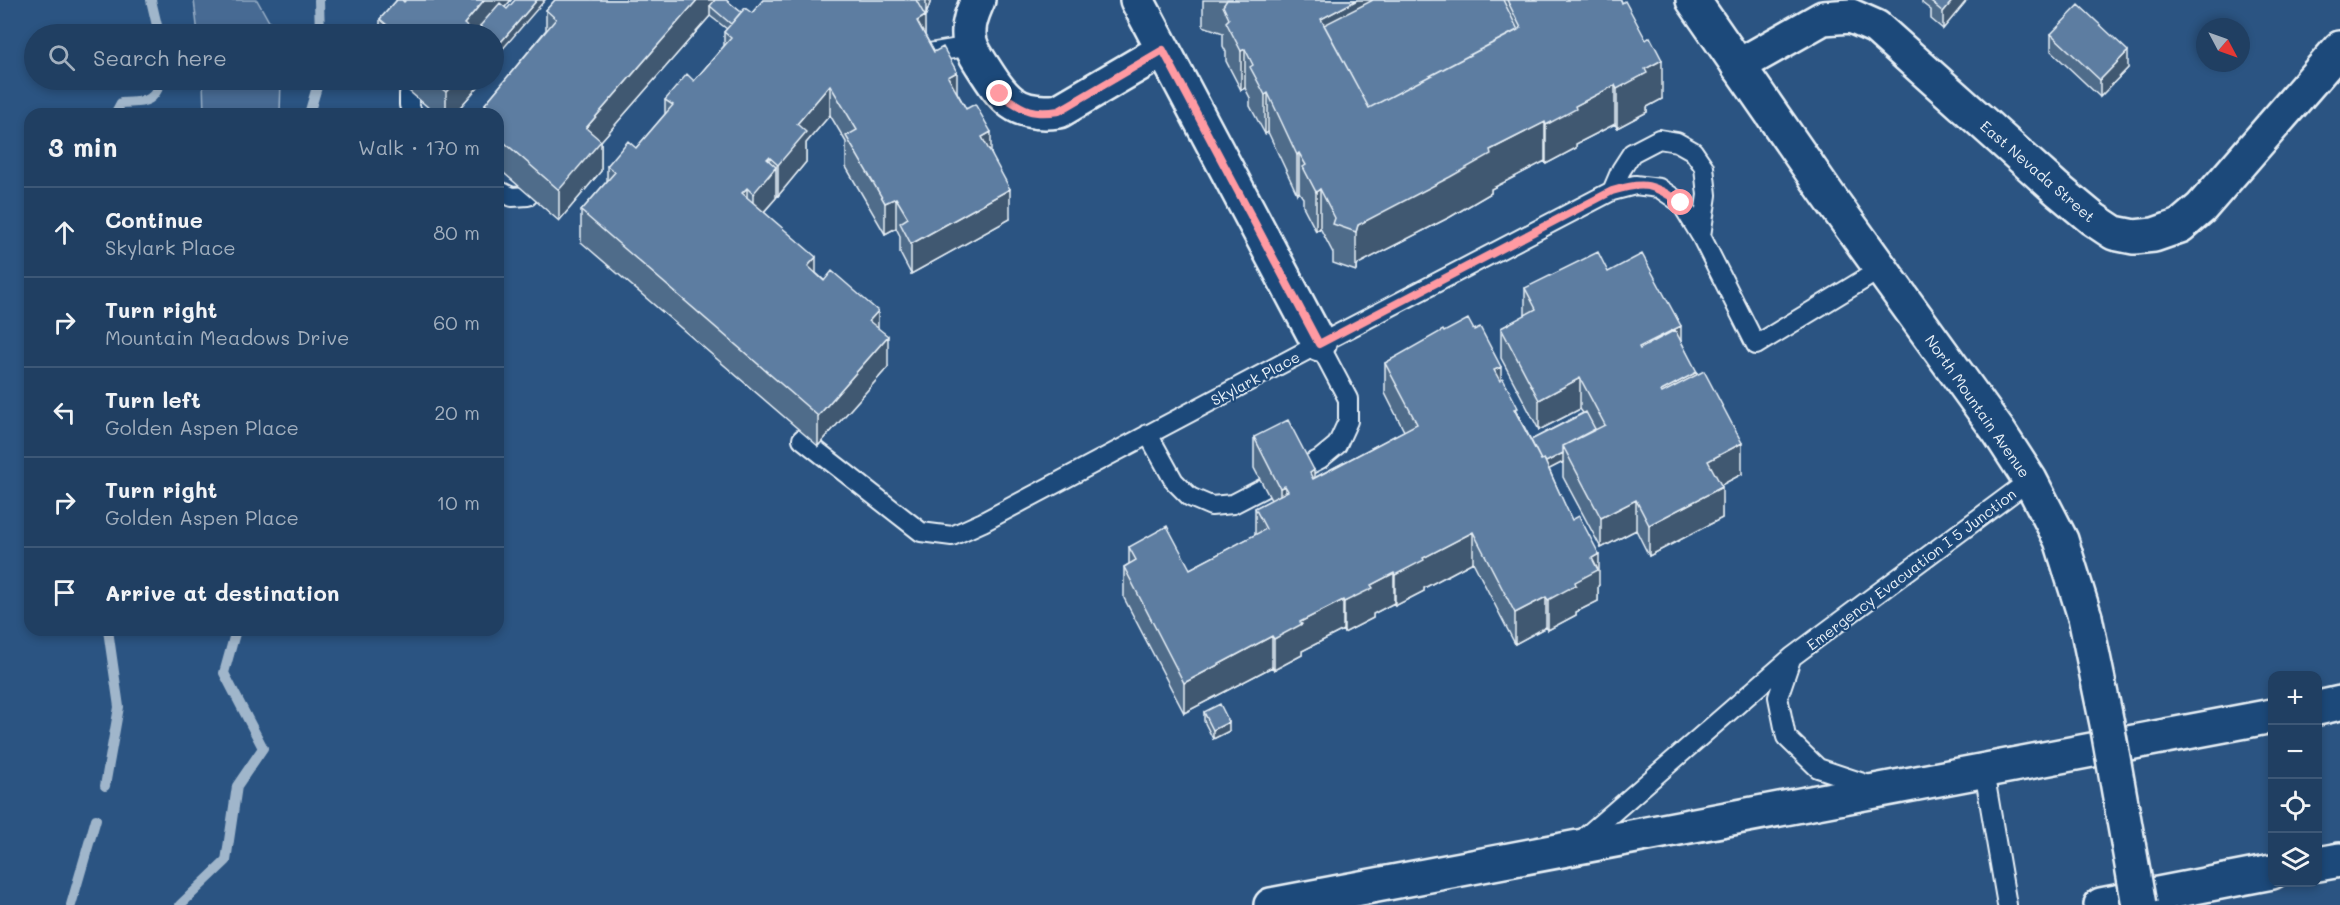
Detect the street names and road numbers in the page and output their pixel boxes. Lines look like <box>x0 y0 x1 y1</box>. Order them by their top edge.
street label: East Nevada Street <box>1976 116 2100 226</box>
street label: North Mountain Avenue <box>1921 331 2035 481</box>
street label: Skylark Place <box>1207 346 1303 410</box>
street label: Emergency Evacuation I 5 Junction <box>1802 484 2020 654</box>

